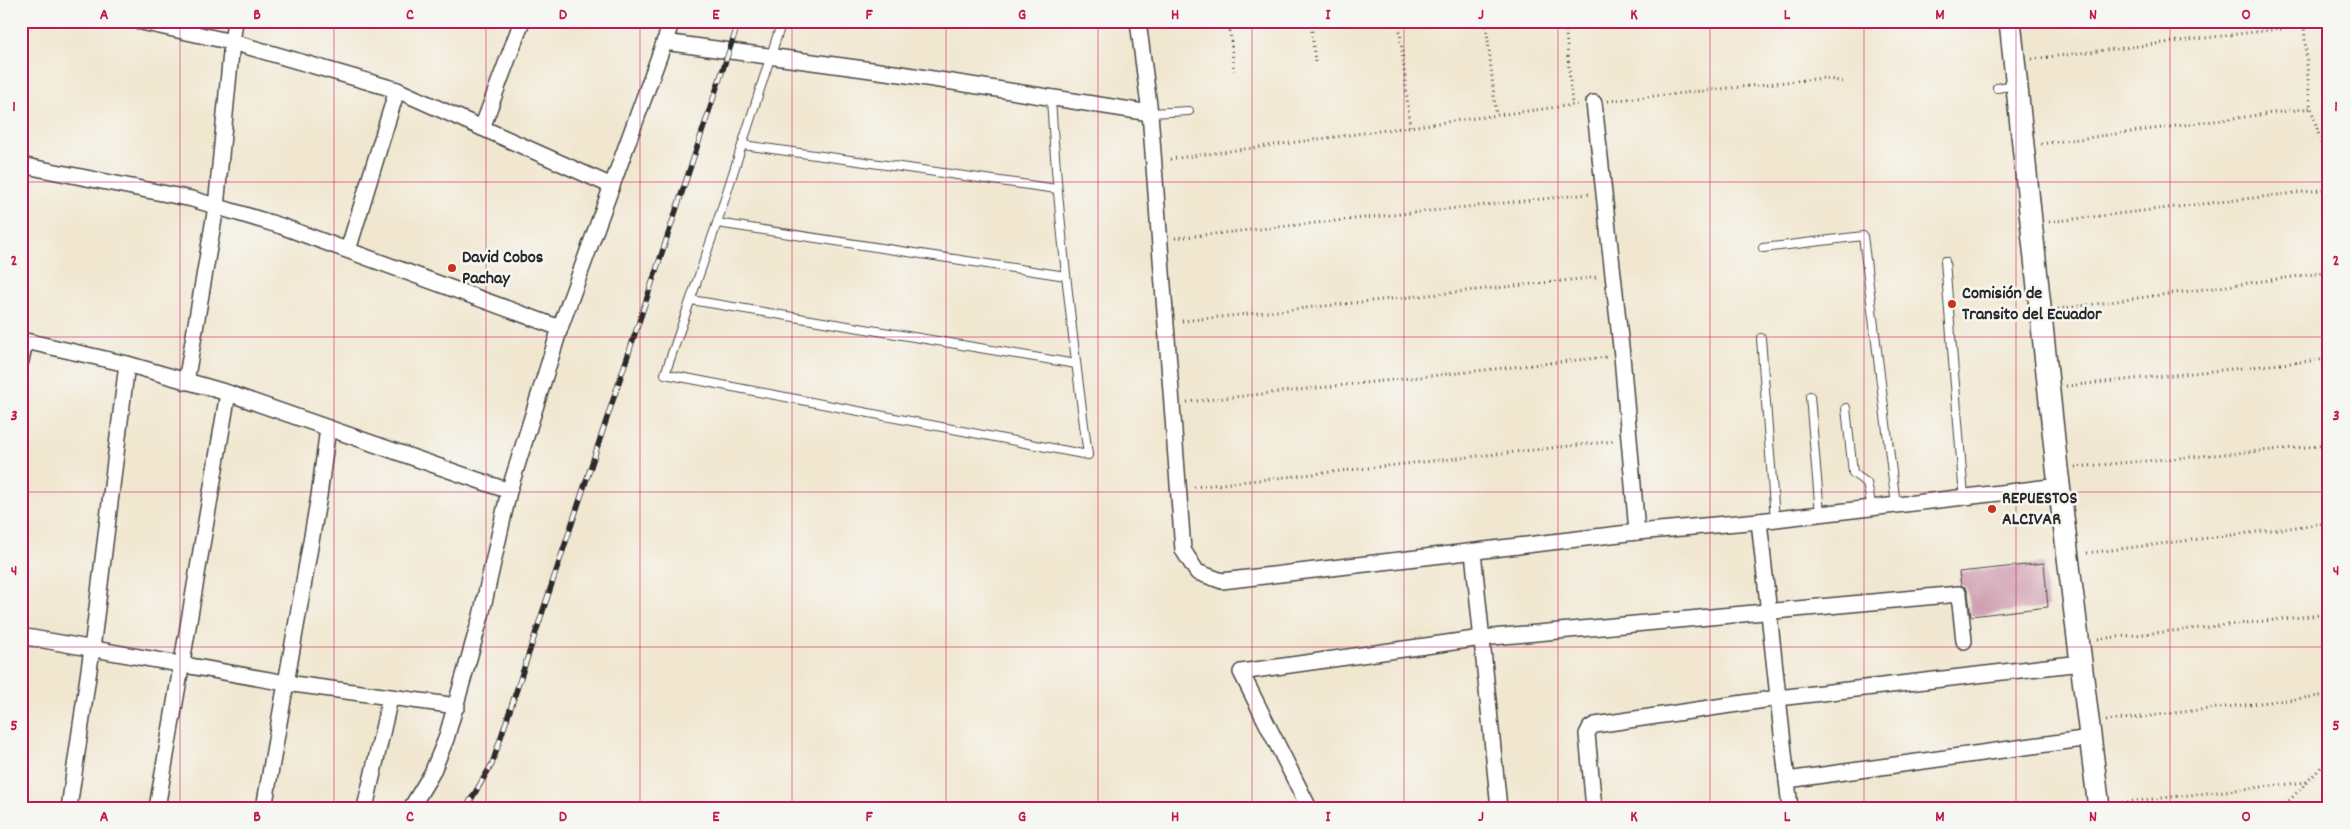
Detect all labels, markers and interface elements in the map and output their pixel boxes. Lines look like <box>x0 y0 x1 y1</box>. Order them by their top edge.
text: A <box>100 4 109 27</box>
text: B <box>253 4 261 27</box>
text: C <box>406 4 414 27</box>
text: D <box>559 4 568 27</box>
text: E <box>712 4 720 27</box>
text: F <box>865 4 873 27</box>
text: G <box>1018 4 1026 27</box>
text: H <box>1171 4 1179 27</box>
text: I <box>1326 4 1332 27</box>
text: J <box>1478 4 1484 27</box>
text: K <box>1630 4 1638 27</box>
text: L <box>1784 4 1791 27</box>
text: M <box>1935 4 1945 27</box>
text: N <box>2089 4 2097 27</box>
text: O <box>2241 4 2251 27</box>
text: 1 <box>12 96 16 119</box>
text: 1 <box>2334 96 2338 119</box>
place label: David Cobos Pachay <box>462 246 544 292</box>
text: 2 <box>11 250 18 273</box>
text: 2 <box>2333 250 2340 273</box>
marker: David Cobos Pachay <box>446 262 458 274</box>
place label: Comisión de Transito del Ecuador <box>1962 282 2102 328</box>
marker: Comisión de Transito del Ecuador <box>1946 298 1958 310</box>
text: 3 <box>10 405 18 428</box>
text: 3 <box>2332 405 2340 428</box>
place label: REPUESTOS ALCIVAR <box>2002 487 2077 533</box>
marker: REPUESTOS ALCIVAR <box>1986 503 1998 515</box>
text: 4 <box>11 560 17 583</box>
text: 4 <box>2333 560 2339 583</box>
text: 5 <box>10 715 18 738</box>
text: 5 <box>2332 715 2340 738</box>
text: A <box>100 806 109 829</box>
text: B <box>253 806 261 829</box>
text: C <box>406 806 414 829</box>
text: D <box>559 806 568 829</box>
text: E <box>712 806 720 829</box>
text: F <box>865 806 873 829</box>
text: G <box>1018 806 1026 829</box>
text: H <box>1171 806 1179 829</box>
text: I <box>1326 806 1332 829</box>
text: J <box>1478 806 1484 829</box>
text: K <box>1630 806 1638 829</box>
text: L <box>1784 806 1791 829</box>
text: M <box>1935 806 1945 829</box>
text: N <box>2089 806 2097 829</box>
text: O <box>2241 806 2251 829</box>

